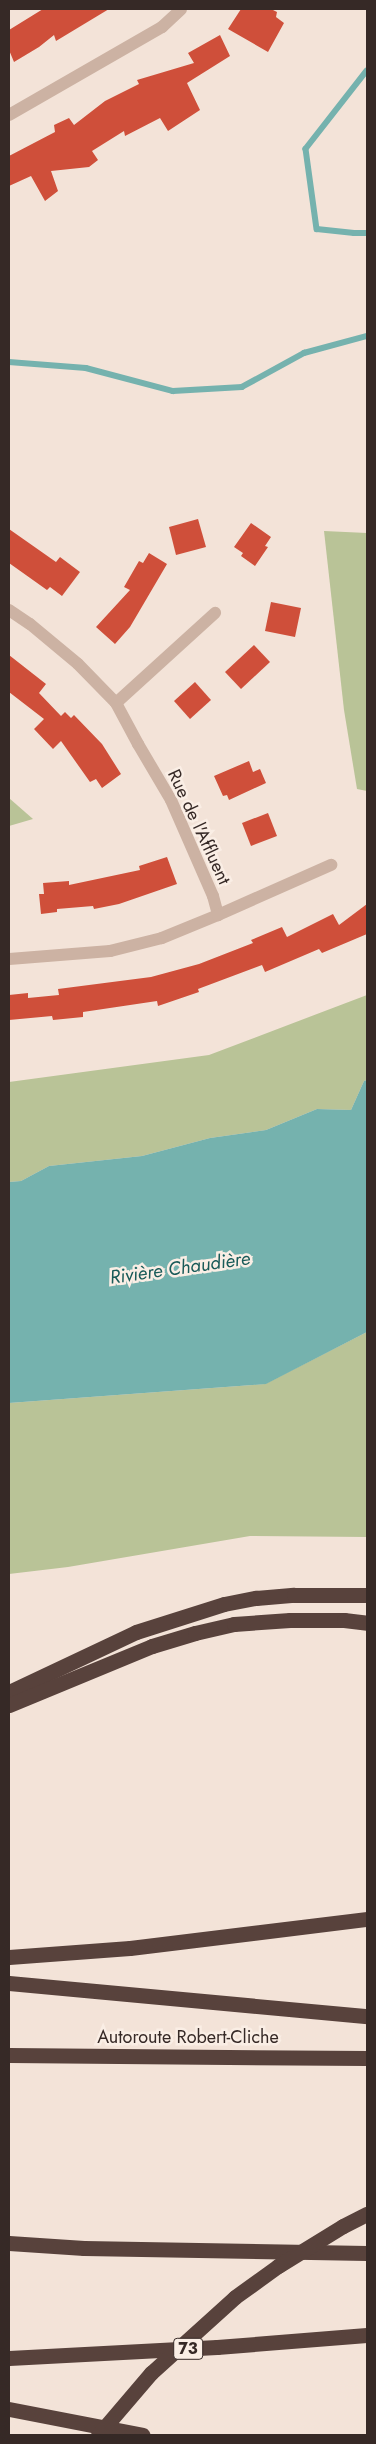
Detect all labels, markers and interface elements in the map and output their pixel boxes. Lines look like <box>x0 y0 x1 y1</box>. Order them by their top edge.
street label: Rue de l'Affluent <box>163 766 235 888</box>
water label: Rivière Chaudière <box>108 1247 252 1289</box>
street label: Autoroute Robert-Cliche <box>97 2026 279 2048</box>
road number: 73 <box>173 2336 203 2362</box>

